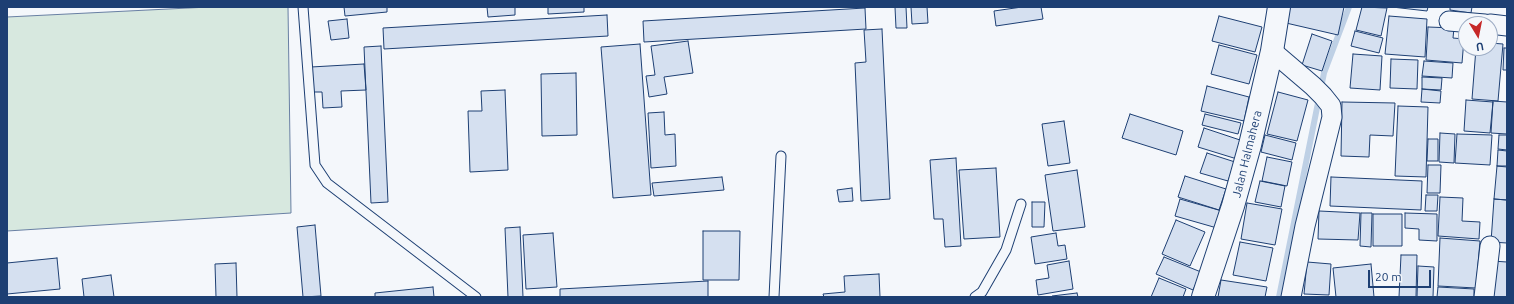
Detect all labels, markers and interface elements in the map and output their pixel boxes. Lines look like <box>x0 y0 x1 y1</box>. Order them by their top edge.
north arrow <box>1458 16 1498 56</box>
text: U <box>1475 40 1485 53</box>
street label: Jalan Halmahera <box>1229 109 1265 199</box>
scale bar <box>1370 262 1433 288</box>
text: 20 m <box>1375 270 1402 283</box>

